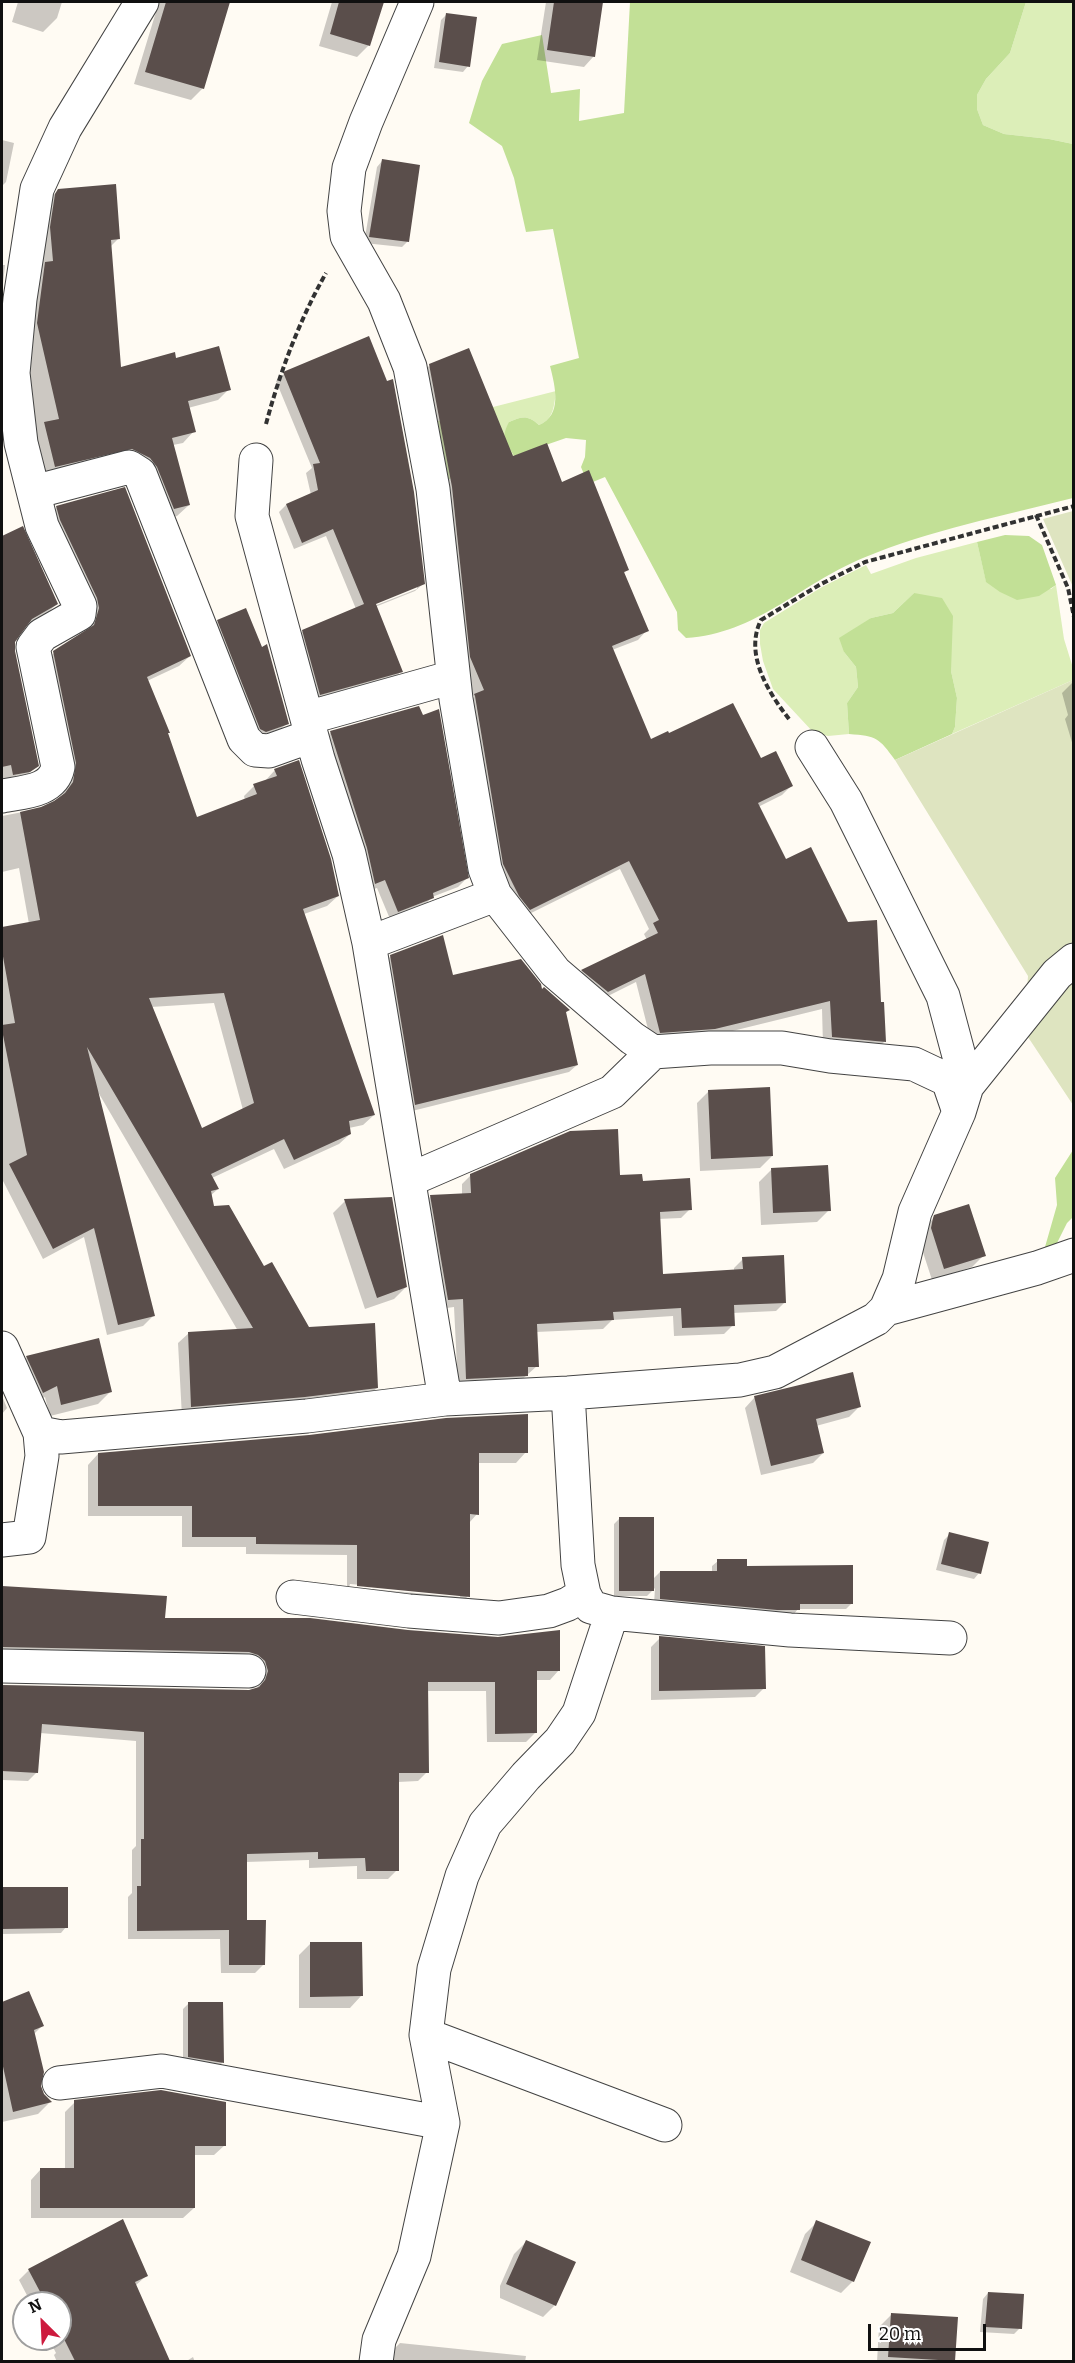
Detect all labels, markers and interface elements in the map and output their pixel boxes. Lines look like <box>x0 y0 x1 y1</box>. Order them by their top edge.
north arrow <box>12 2291 72 2351</box>
text: N <box>26 2295 45 2317</box>
scale bar <box>871 2312 990 2350</box>
text: 20 m <box>879 2323 921 2345</box>

